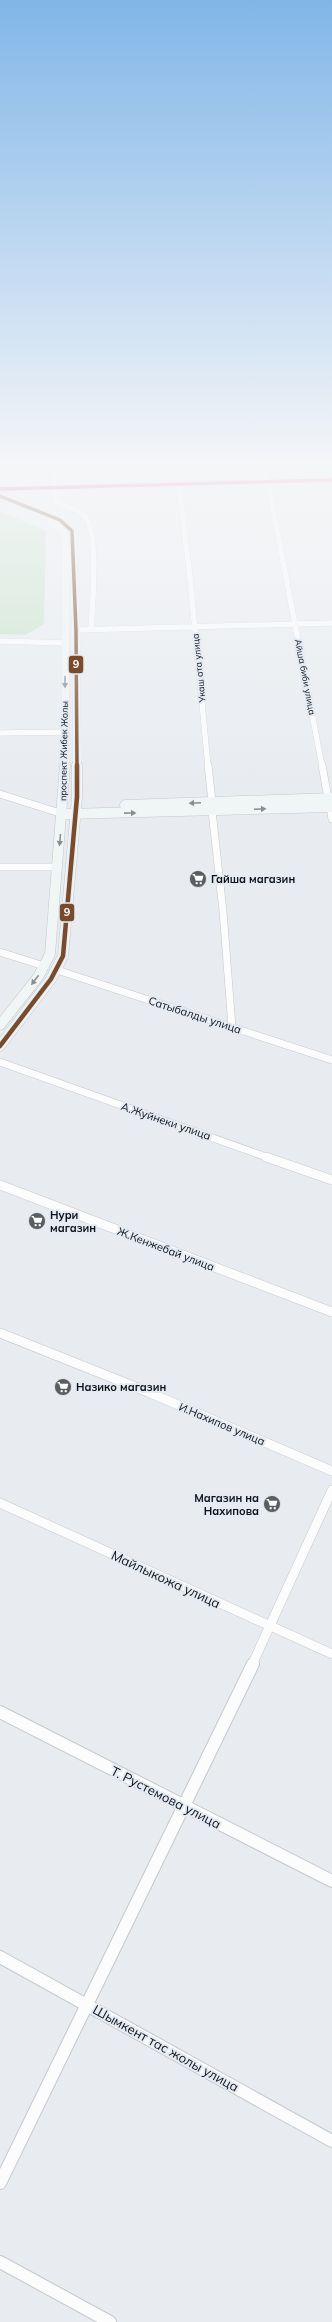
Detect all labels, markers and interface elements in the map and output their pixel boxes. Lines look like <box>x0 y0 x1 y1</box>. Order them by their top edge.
street label: Укаш ата улица <box>189 633 209 704</box>
street label: Айша биби улица <box>292 638 318 716</box>
line badge: 9 <box>68 655 84 674</box>
text: 9 <box>73 657 80 671</box>
one-way arrow <box>61 676 68 688</box>
street label: проспект Жибек Жолы <box>57 701 70 801</box>
one-way arrow <box>188 800 201 806</box>
one-way arrow <box>254 806 266 813</box>
one-way arrow <box>124 810 137 816</box>
one-way arrow <box>57 834 64 846</box>
supermarket icon: Гайша магазин <box>188 869 208 889</box>
place label: Гайша магазин <box>211 872 295 886</box>
line badge: 9 <box>59 903 75 922</box>
text: 9 <box>64 905 71 919</box>
one-way arrow <box>31 974 40 985</box>
street label: Сатыбалды улица <box>147 993 243 1037</box>
street label: А.Жуйнеки улица <box>119 1099 213 1143</box>
place label: Нури магазин <box>50 1208 96 1235</box>
supermarket icon: Нури магазин <box>27 1211 47 1231</box>
street label: Ж.Кенжебай улица <box>115 1224 217 1274</box>
supermarket icon: Назико магазин <box>53 1377 73 1397</box>
place label: Назико магазин <box>76 1380 166 1394</box>
street label: И.Нахипов улица <box>177 1400 267 1448</box>
place label: Магазин на Нахипова <box>194 1491 259 1518</box>
supermarket icon: Магазин на Нахипова <box>262 1494 282 1514</box>
street label: Майлыкожа улица <box>109 1547 223 1611</box>
street label: Т. Рустемова улица <box>108 1762 224 1832</box>
street label: Шымкент тас жолы улица <box>90 2001 242 2095</box>

